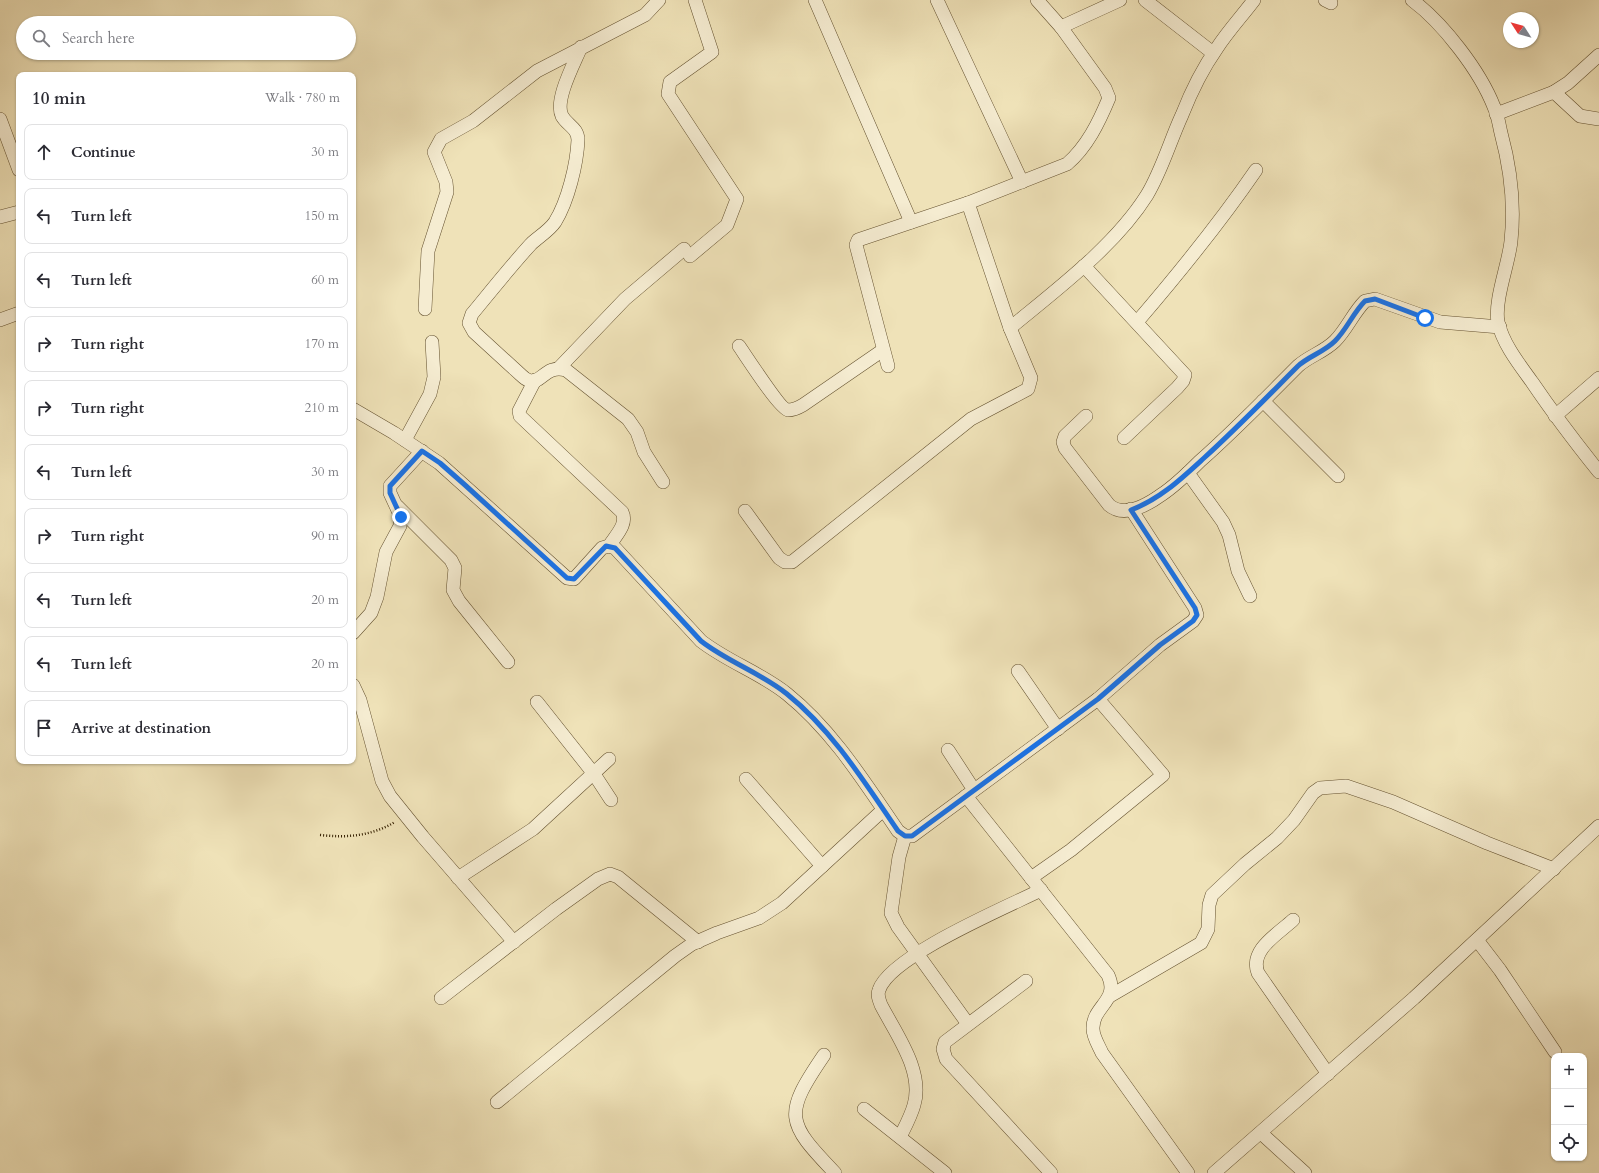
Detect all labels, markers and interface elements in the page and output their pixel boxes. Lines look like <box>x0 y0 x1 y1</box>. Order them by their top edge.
north arrow <box>1503 12 1539 48</box>
search box <box>16 16 356 60</box>
icon: search <box>30 27 52 49</box>
text: Search here <box>62 28 135 48</box>
text: 10 min <box>32 87 86 110</box>
text: Walk · 780 m <box>265 89 340 107</box>
icon: ahead <box>33 141 55 163</box>
text: Continue <box>71 142 136 162</box>
text: 30 m <box>311 143 339 161</box>
icon: left <box>33 205 55 227</box>
text: Turn left <box>71 206 132 226</box>
text: 150 m <box>305 207 339 225</box>
icon: left <box>33 269 55 291</box>
text: Turn left <box>71 270 132 290</box>
text: 60 m <box>311 271 339 289</box>
route start <box>1416 309 1434 327</box>
icon: right <box>33 333 55 355</box>
text: Turn right <box>71 334 144 354</box>
text: 170 m <box>305 335 339 353</box>
icon: right <box>33 397 55 419</box>
text: Turn right <box>71 398 144 418</box>
text: 210 m <box>305 399 339 417</box>
icon: left <box>33 461 55 483</box>
text: Turn left <box>71 462 132 482</box>
text: 30 m <box>311 463 339 481</box>
route end <box>392 508 410 526</box>
icon: right <box>33 525 55 547</box>
text: Turn right <box>71 526 144 546</box>
text: 90 m <box>311 527 339 545</box>
icon: left <box>33 589 55 611</box>
text: Turn left <box>71 590 132 610</box>
text: 20 m <box>311 591 339 609</box>
icon: left <box>33 653 55 675</box>
text: Turn left <box>71 654 132 674</box>
text: 20 m <box>311 655 339 673</box>
icon: arrive <box>33 717 55 739</box>
text: Arrive at destination <box>71 718 211 738</box>
map controls <box>1551 1053 1587 1161</box>
button: + <box>1551 1053 1587 1089</box>
button: − <box>1551 1089 1587 1125</box>
button: locate <box>1551 1125 1587 1161</box>

